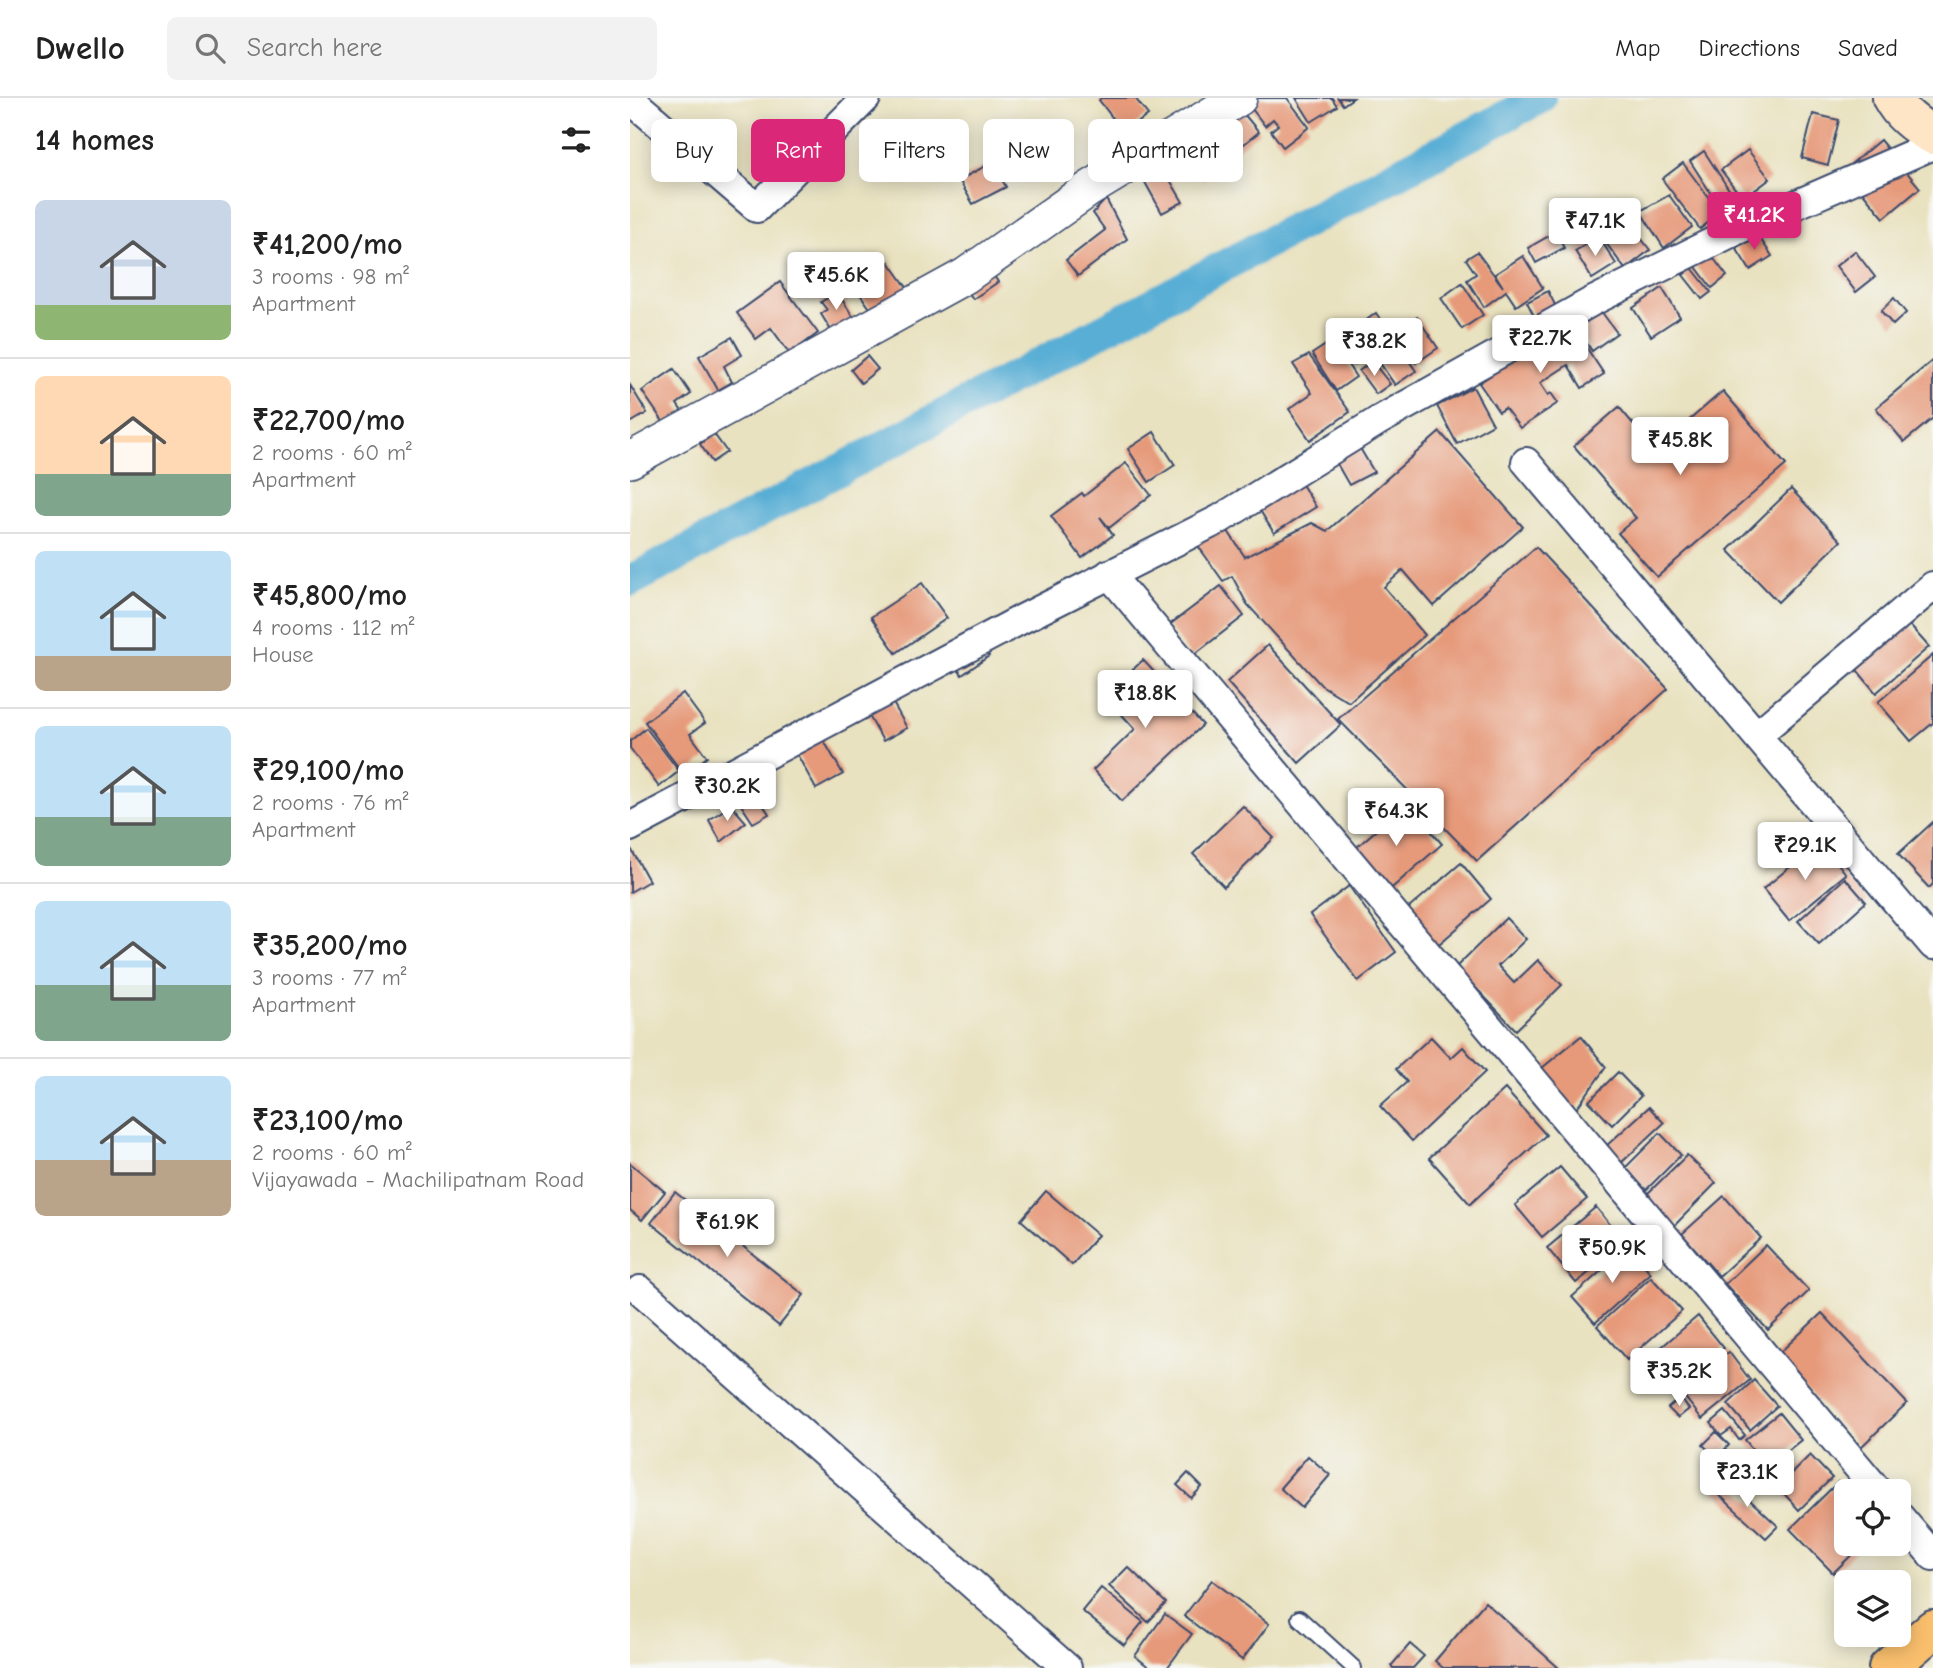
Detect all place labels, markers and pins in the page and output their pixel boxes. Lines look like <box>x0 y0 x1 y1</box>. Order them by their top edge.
pin: ₹41.2K <box>1697 192 1811 252</box>
pin: ₹47.1K <box>1538 198 1652 258</box>
pin: ₹45.6K <box>779 252 893 312</box>
pin: ₹22.7K <box>1483 316 1597 375</box>
pin: ₹38.2K <box>1317 318 1431 378</box>
pin: ₹45.8K <box>1623 418 1737 477</box>
pin: ₹18.8K <box>1088 670 1202 730</box>
pin: ₹30.2K <box>670 764 784 823</box>
pin: ₹64.3K <box>1339 788 1453 848</box>
pin: ₹29.1K <box>1748 822 1862 882</box>
pin: ₹61.9K <box>670 1200 784 1259</box>
pin: ₹50.9K <box>1555 1226 1669 1285</box>
pin: ₹35.2K <box>1622 1348 1736 1408</box>
pin: ₹23.1K <box>1690 1450 1804 1509</box>

